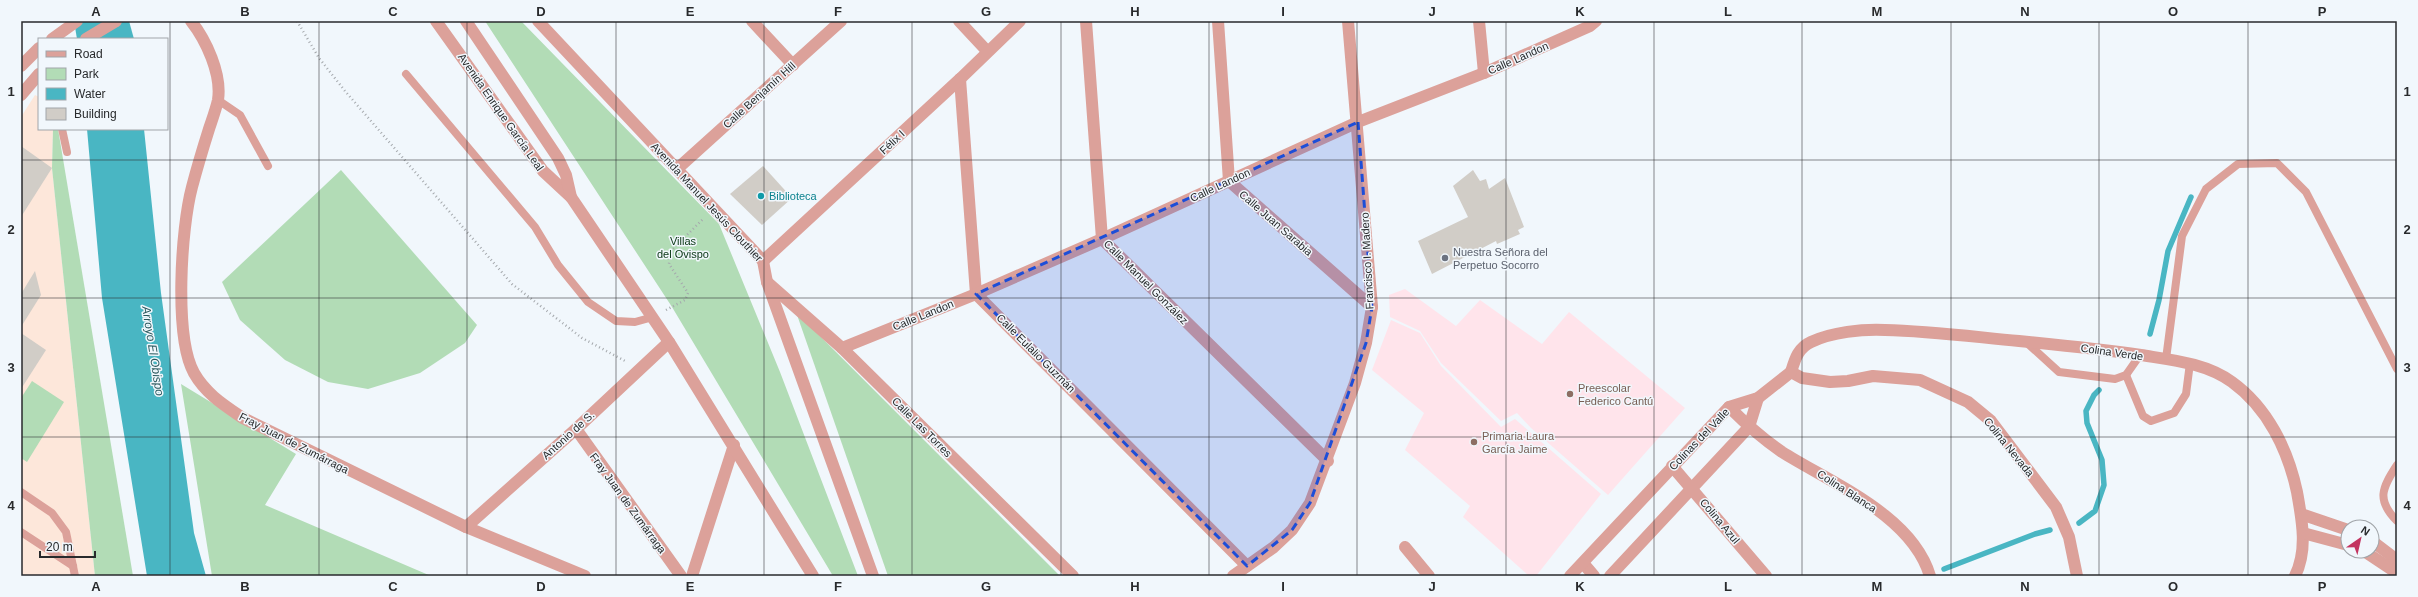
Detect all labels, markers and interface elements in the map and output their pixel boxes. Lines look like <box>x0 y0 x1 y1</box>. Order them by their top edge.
text: A <box>91 4 101 19</box>
text: B <box>240 4 250 19</box>
text: C <box>388 4 398 19</box>
text: D <box>536 4 546 19</box>
text: E <box>686 4 695 19</box>
text: F <box>834 4 842 19</box>
text: G <box>981 4 991 19</box>
text: H <box>1130 4 1140 19</box>
text: I <box>1281 4 1285 19</box>
text: J <box>1428 4 1436 19</box>
text: K <box>1575 4 1585 19</box>
text: L <box>1724 4 1732 19</box>
text: M <box>1872 4 1882 19</box>
text: N <box>2020 4 2030 19</box>
text: O <box>2168 4 2178 19</box>
text: P <box>2318 4 2327 19</box>
legend <box>38 38 168 130</box>
street label: Calle Landon <box>1486 39 1550 77</box>
text: Road <box>74 47 103 61</box>
street label: Avenida Enrique García Leal <box>456 51 546 173</box>
street label: Calle Benjamín Hill <box>720 59 798 131</box>
text: Park <box>74 67 100 81</box>
text: 1 <box>7 84 15 99</box>
text: 1 <box>2403 84 2411 99</box>
text: Water <box>74 87 106 101</box>
text: Building <box>74 107 117 121</box>
street label: Félix I <box>877 128 907 156</box>
street label: Avenida Manuel Jesús Clouthier <box>649 140 765 264</box>
street label: Calle Landon <box>1188 166 1252 204</box>
street label: Calle Juan Sarabia <box>1237 188 1316 259</box>
place label: Biblioteca <box>769 190 818 202</box>
marker: Biblioteca <box>756 191 766 201</box>
street label: Francisco I. Madero <box>1358 212 1376 310</box>
text: 2 <box>7 222 15 237</box>
text: 2 <box>2403 222 2411 237</box>
park label: Villas del Ovispo <box>657 235 709 260</box>
street label: Calle Manuel González <box>1102 238 1190 326</box>
place label: Nuestra Señora del Perpetuo Socorro <box>1453 246 1548 271</box>
marker: Nuestra Señora del Perpetuo Socorro <box>1440 253 1450 263</box>
street label: Calle Landon <box>891 297 955 333</box>
water label: Arroyo El Obispo <box>139 304 167 397</box>
street label: Calle Eulalio Guzmán <box>994 311 1078 395</box>
street label: Colina Verde <box>2080 342 2144 362</box>
text: 3 <box>7 360 15 375</box>
text: 3 <box>2403 360 2411 375</box>
place label: Preescolar Federico Cantú <box>1578 382 1653 407</box>
marker: Preescolar Federico Cantú <box>1565 389 1575 399</box>
street label: Calle Las Torres <box>890 395 955 460</box>
street label: Colinas del Valle <box>1667 406 1731 472</box>
street label: Antonio de S. <box>539 408 597 462</box>
street label: Fray Juan de Zumárraga <box>237 410 351 476</box>
street label: Colina Nevada <box>1982 415 2037 479</box>
place label: Primaria Laura García Jaime <box>1482 430 1555 455</box>
marker: Primaria Laura García Jaime <box>1469 437 1479 447</box>
street label: Fray Juan de Zumárraga <box>588 451 669 556</box>
street label: Colina Blanca <box>1815 467 1879 515</box>
street label: Colina Azul <box>1698 496 1742 546</box>
text: 4 <box>7 498 15 513</box>
text: 4 <box>2403 498 2411 513</box>
north arrow <box>2340 519 2380 559</box>
text: N <box>2359 524 2372 538</box>
scale bar <box>40 533 95 559</box>
text: 20 m <box>46 540 73 554</box>
text: A <box>91 579 101 594</box>
text: B <box>240 579 250 594</box>
text: C <box>388 579 398 594</box>
text: D <box>536 579 546 594</box>
text: E <box>686 579 695 594</box>
text: F <box>834 579 842 594</box>
text: G <box>981 579 991 594</box>
text: H <box>1130 579 1140 594</box>
text: I <box>1281 579 1285 594</box>
text: J <box>1428 579 1436 594</box>
text: K <box>1575 579 1585 594</box>
text: L <box>1724 579 1732 594</box>
text: M <box>1872 579 1882 594</box>
text: N <box>2020 579 2030 594</box>
text: O <box>2168 579 2178 594</box>
text: P <box>2318 579 2327 594</box>

